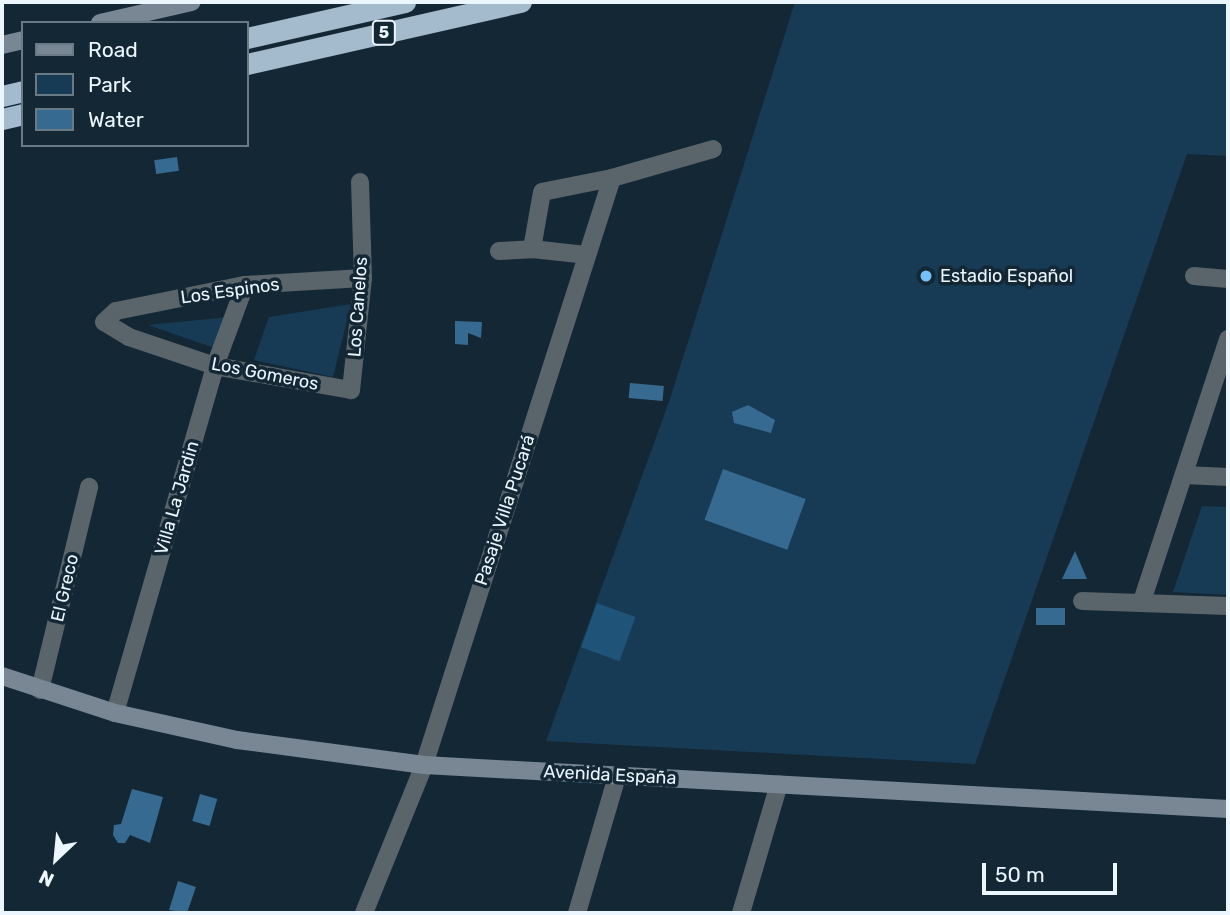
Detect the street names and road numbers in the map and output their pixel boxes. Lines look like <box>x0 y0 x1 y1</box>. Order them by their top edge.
road number: 5 <box>372 20 396 46</box>
street label: Los Canelos <box>344 256 372 358</box>
street label: Los Espinos <box>179 273 281 309</box>
street label: Los Gomeros <box>210 353 320 395</box>
street label: Pasaje Villa Pucará <box>470 432 540 588</box>
street label: Villa La Jardin <box>150 439 204 557</box>
street label: El Greco <box>47 552 83 624</box>
street label: Avenida España <box>543 761 677 789</box>

